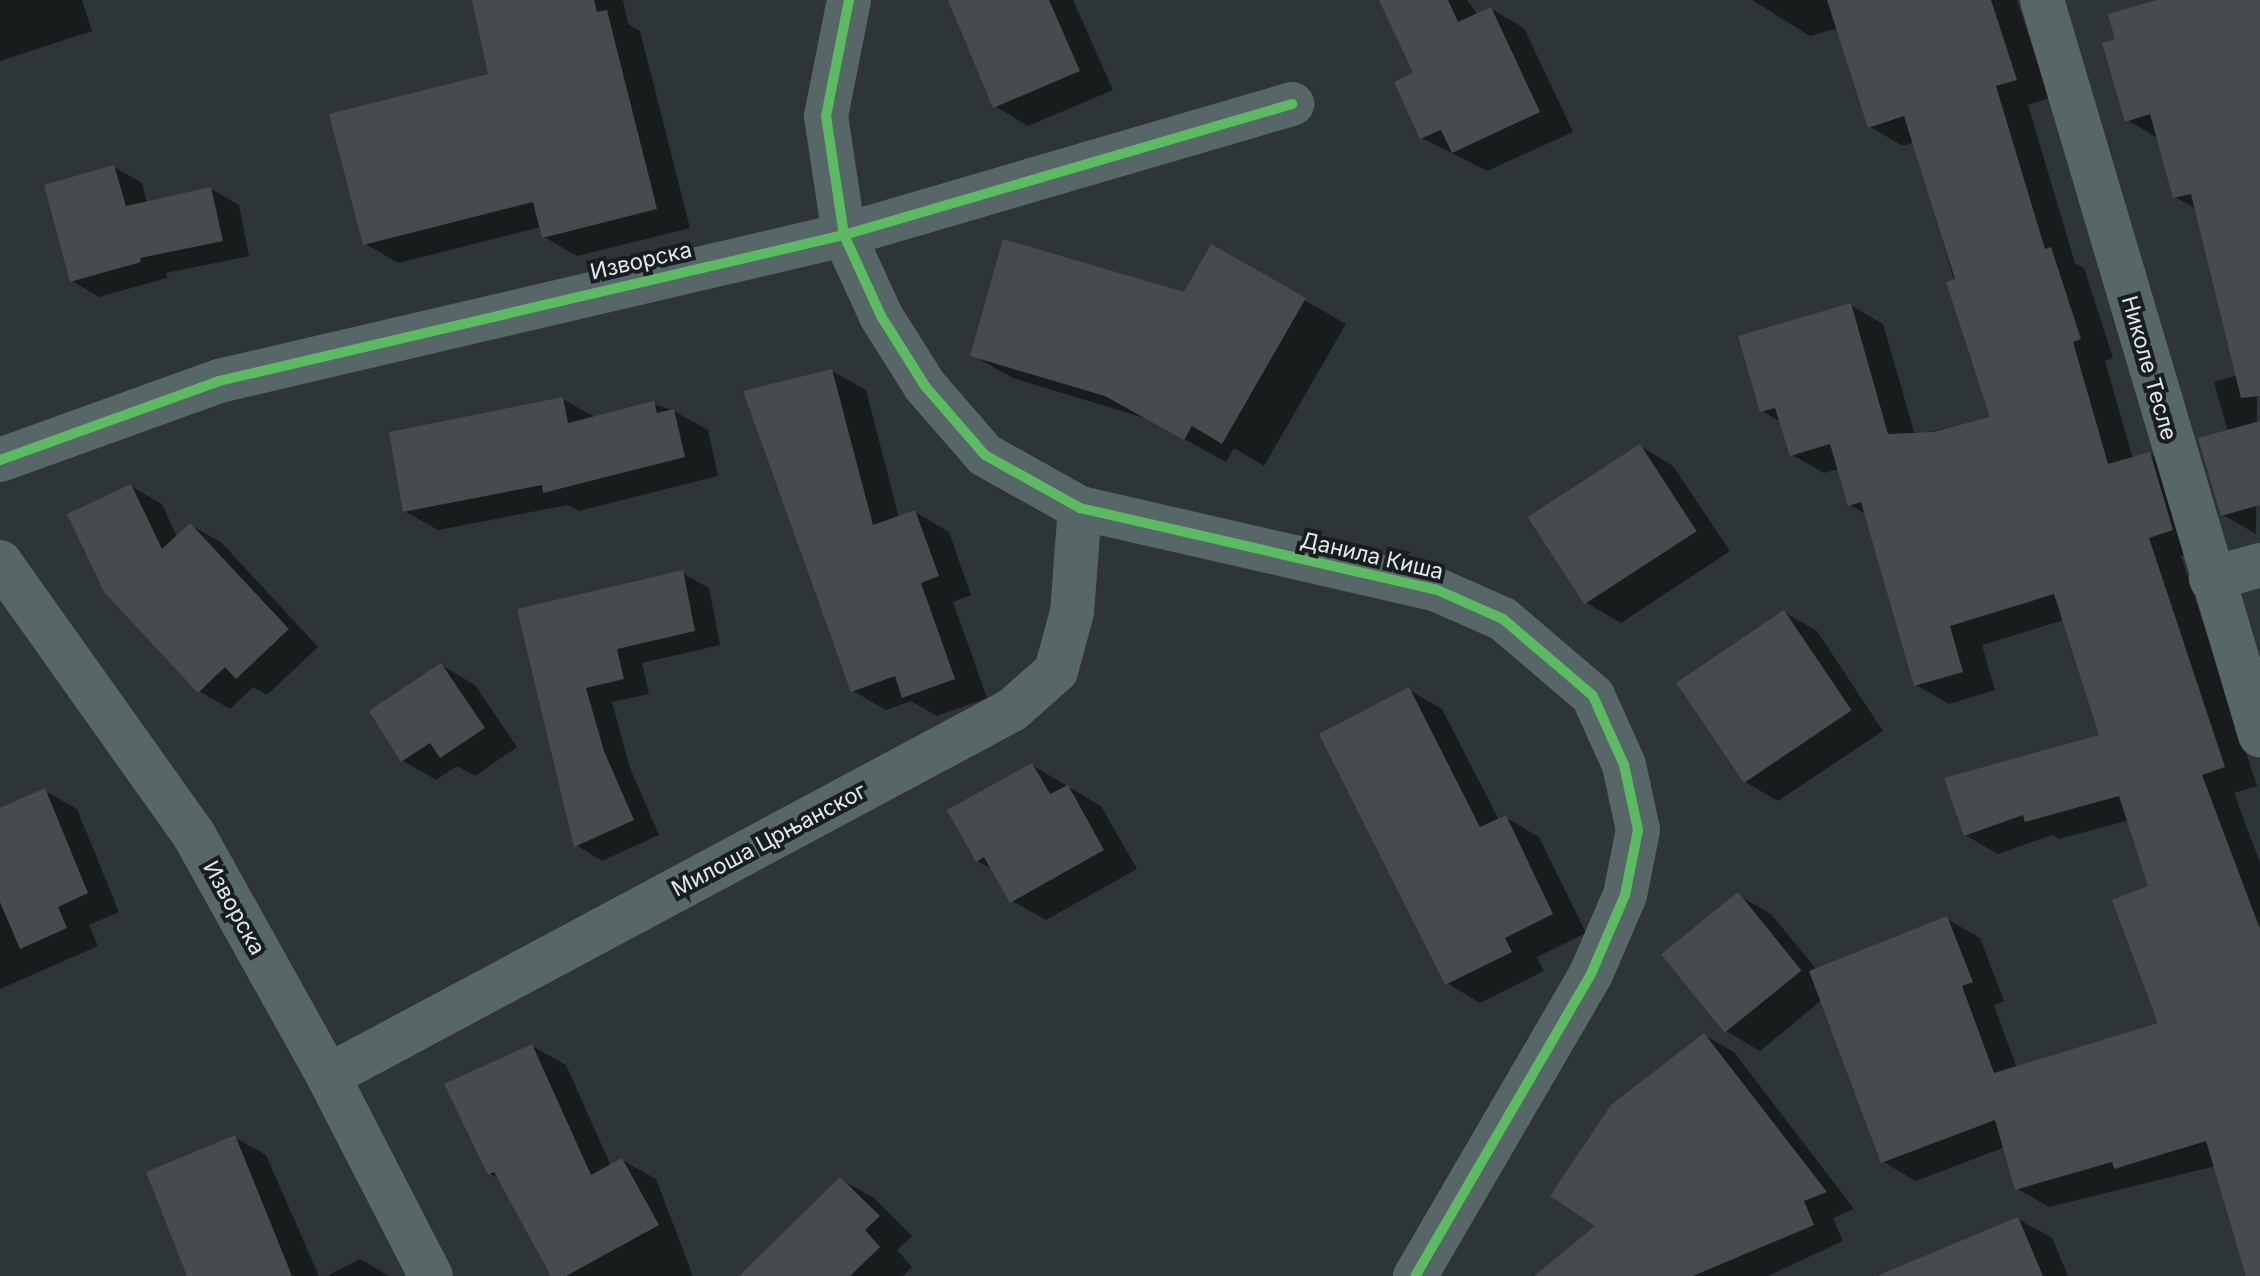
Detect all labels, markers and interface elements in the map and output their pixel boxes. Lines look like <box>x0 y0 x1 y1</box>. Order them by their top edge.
street label: Изворска <box>588 237 694 285</box>
street label: Николе Тесле <box>2116 293 2182 443</box>
street label: Данила Киша <box>1298 527 1446 585</box>
street label: Милоша Црњанског <box>667 778 871 902</box>
street label: Изворска <box>197 856 271 960</box>

